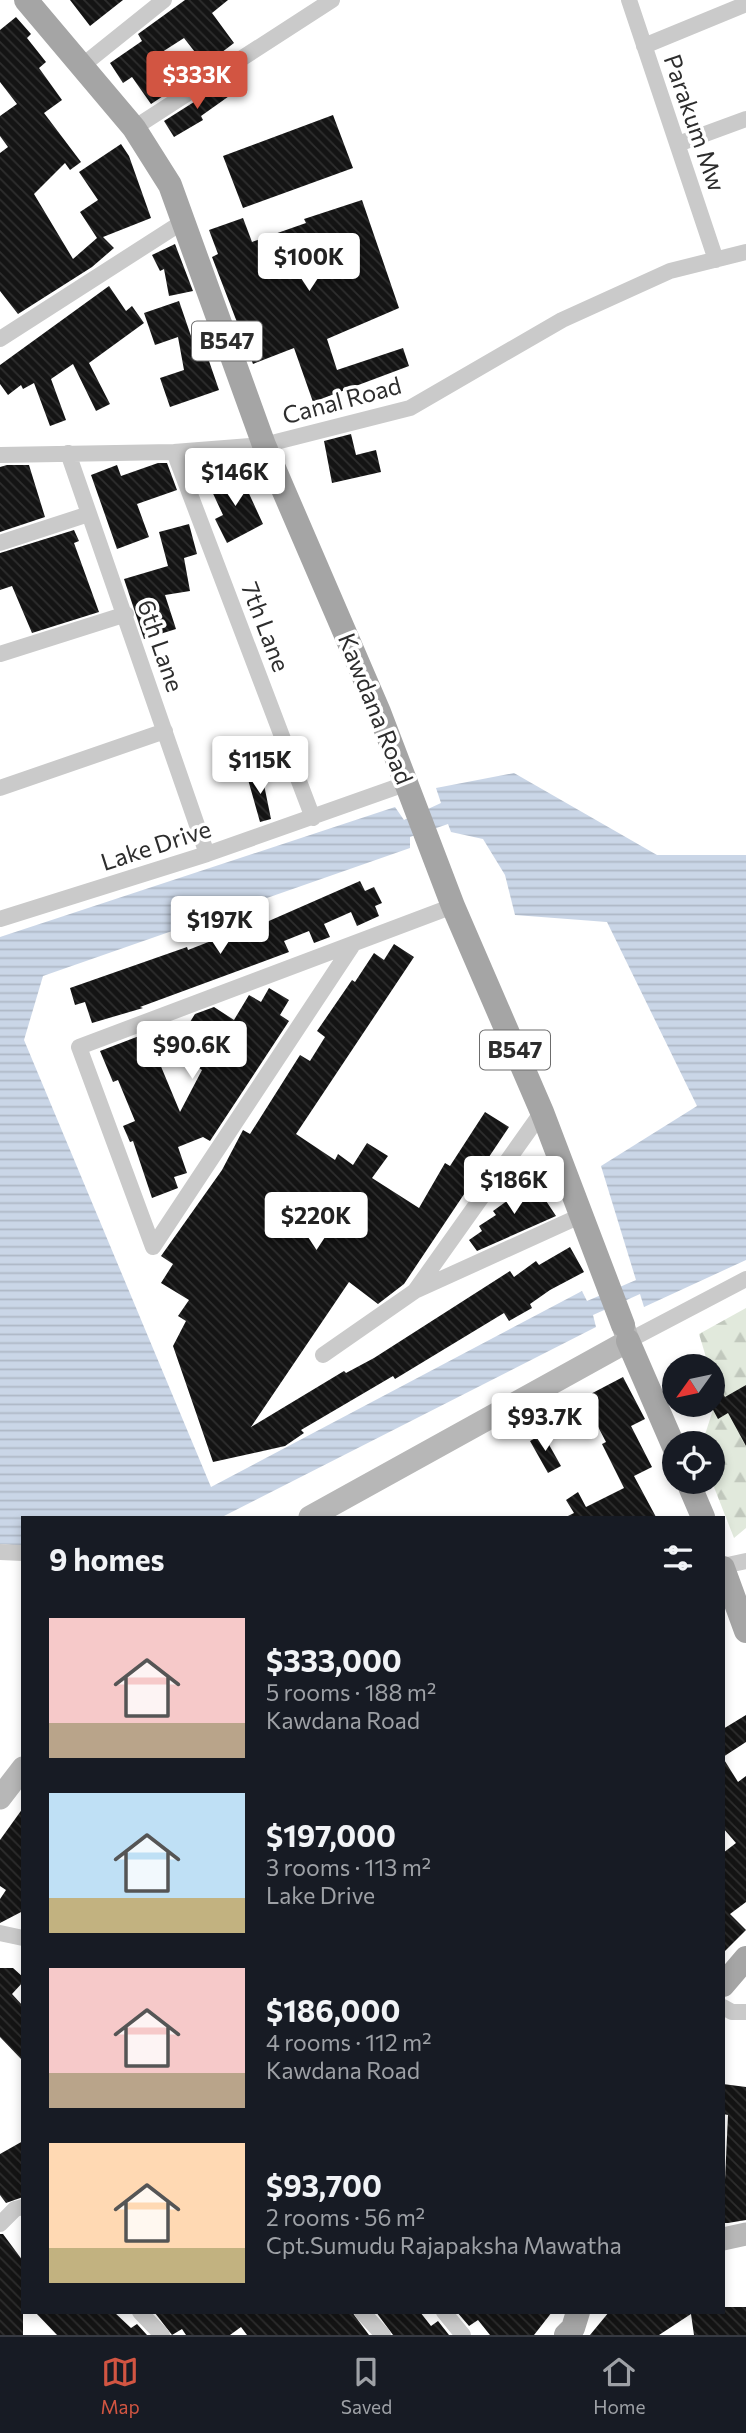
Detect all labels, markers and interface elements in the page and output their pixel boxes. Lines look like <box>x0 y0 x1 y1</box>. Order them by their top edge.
street label: Parakum Mw <box>658 50 732 195</box>
pin: $333K <box>148 52 246 111</box>
text: $333K <box>162 60 232 88</box>
pin: $100K <box>260 233 358 293</box>
text: $100K <box>274 242 344 270</box>
road number: B547 <box>192 322 262 360</box>
street label: Canal Road <box>279 370 404 429</box>
pin: $146K <box>186 448 284 508</box>
text: $146K <box>201 457 269 485</box>
street label: 7th Lane <box>236 578 297 675</box>
street label: 6th Lane <box>132 596 191 695</box>
street label: Kawdana Road <box>333 629 420 788</box>
pin: $115K <box>211 736 309 796</box>
text: $115K <box>228 745 292 773</box>
street label: Lake Drive <box>97 813 214 876</box>
pin: $197K <box>171 897 269 956</box>
text: $197K <box>187 905 253 933</box>
pin: $90.6K <box>135 1021 249 1081</box>
text: $90.6K <box>153 1030 231 1058</box>
road number: B547 <box>480 1030 550 1070</box>
pin: $186K <box>465 1156 563 1216</box>
text: $186K <box>480 1165 548 1193</box>
pin: $220K <box>267 1192 365 1252</box>
text: $220K <box>281 1201 351 1229</box>
north arrow <box>662 1354 724 1418</box>
map controls <box>662 1354 725 1494</box>
pin: $93.7K <box>488 1394 602 1453</box>
text: $93.7K <box>508 1402 582 1430</box>
button: locate <box>662 1431 725 1494</box>
icon: filters <box>659 1539 697 1577</box>
text: 9 homes <box>49 1540 164 1577</box>
text: $333,000 <box>266 1641 402 1678</box>
icon: home <box>105 1646 189 1730</box>
text: 5 rooms · 188 m² <box>266 1678 436 1706</box>
text: Kawdana Road <box>266 1706 420 1734</box>
text: $197,000 <box>266 1816 396 1853</box>
icon: home <box>105 1821 189 1905</box>
text: 3 rooms · 113 m² <box>266 1853 431 1881</box>
text: Lake Drive <box>266 1881 375 1909</box>
text: $186,000 <box>266 1991 400 2028</box>
icon: home <box>105 1996 189 2080</box>
text: 4 rooms · 112 m² <box>266 2028 431 2056</box>
text: Kawdana Road <box>266 2056 420 2084</box>
text: $93,700 <box>266 2166 382 2203</box>
icon: home <box>105 2171 189 2255</box>
text: 2 rooms · 56 m² <box>266 2203 425 2231</box>
text: Cpt.Sumudu Rajapaksha Mawatha <box>266 2231 622 2259</box>
tab: Map <box>101 2353 140 2418</box>
tab: Saved <box>341 2353 392 2418</box>
tab: Home <box>593 2353 645 2418</box>

